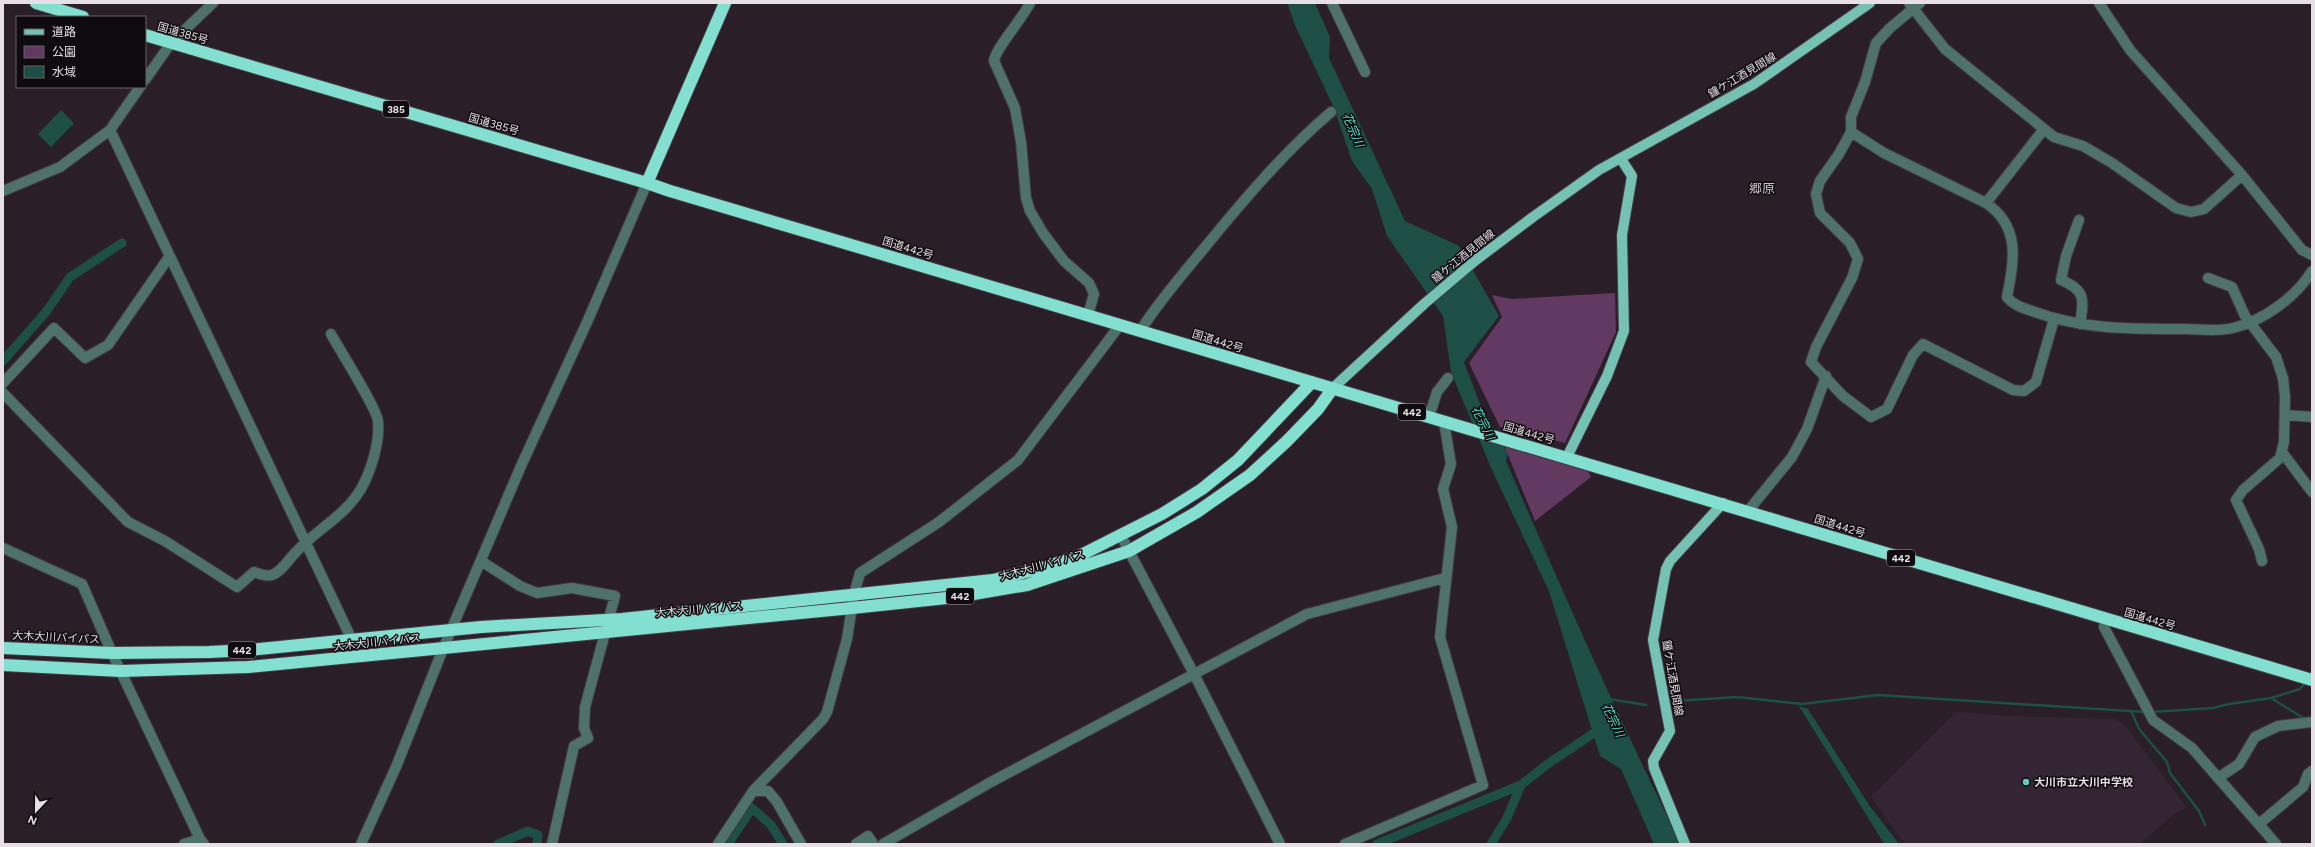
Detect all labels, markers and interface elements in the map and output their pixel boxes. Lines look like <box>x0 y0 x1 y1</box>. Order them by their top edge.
legend <box>16 16 146 88</box>
street label: 国道385号 <box>156 20 210 47</box>
text: 道路 <box>52 25 76 39</box>
text: 公園 <box>52 45 76 59</box>
street label: 鐘ケ江酒見間線 <box>1706 50 1779 101</box>
text: 水域 <box>52 65 76 79</box>
road number: 385 <box>383 101 409 117</box>
street label: 国道385号 <box>467 111 521 138</box>
water label: 花宗川 <box>1340 111 1367 151</box>
district label: 郷原 <box>1749 181 1775 196</box>
street label: 鐘ケ江酒見間線 <box>1429 227 1497 286</box>
street label: 国道442号 <box>881 235 935 262</box>
street label: 国道442号 <box>1191 328 1245 355</box>
road number: 442 <box>1398 404 1426 420</box>
water label: 花宗川 <box>1469 404 1498 444</box>
street label: 国道442号 <box>1502 420 1556 447</box>
street label: 国道442号 <box>1813 513 1867 540</box>
street label: 大木大川バイパス <box>998 548 1086 583</box>
road number: 442 <box>1887 550 1915 566</box>
road number: 442 <box>946 588 974 604</box>
street label: 大木大川バイパス <box>655 599 743 620</box>
street label: 国道442号 <box>2123 606 2177 633</box>
street label: 大木大川バイパス <box>12 629 100 646</box>
street label: 大木大川バイパス <box>333 631 421 654</box>
street label: 鐘ケ江酒見間線 <box>1659 639 1686 717</box>
road number: 442 <box>228 642 256 658</box>
water label: 花宗川 <box>1599 701 1628 741</box>
place label: 大川市立大川中学校 <box>2034 776 2133 789</box>
marker: 大川市立大川中学校 <box>2021 777 2031 787</box>
north arrow <box>16 791 56 831</box>
text: N <box>26 812 39 827</box>

